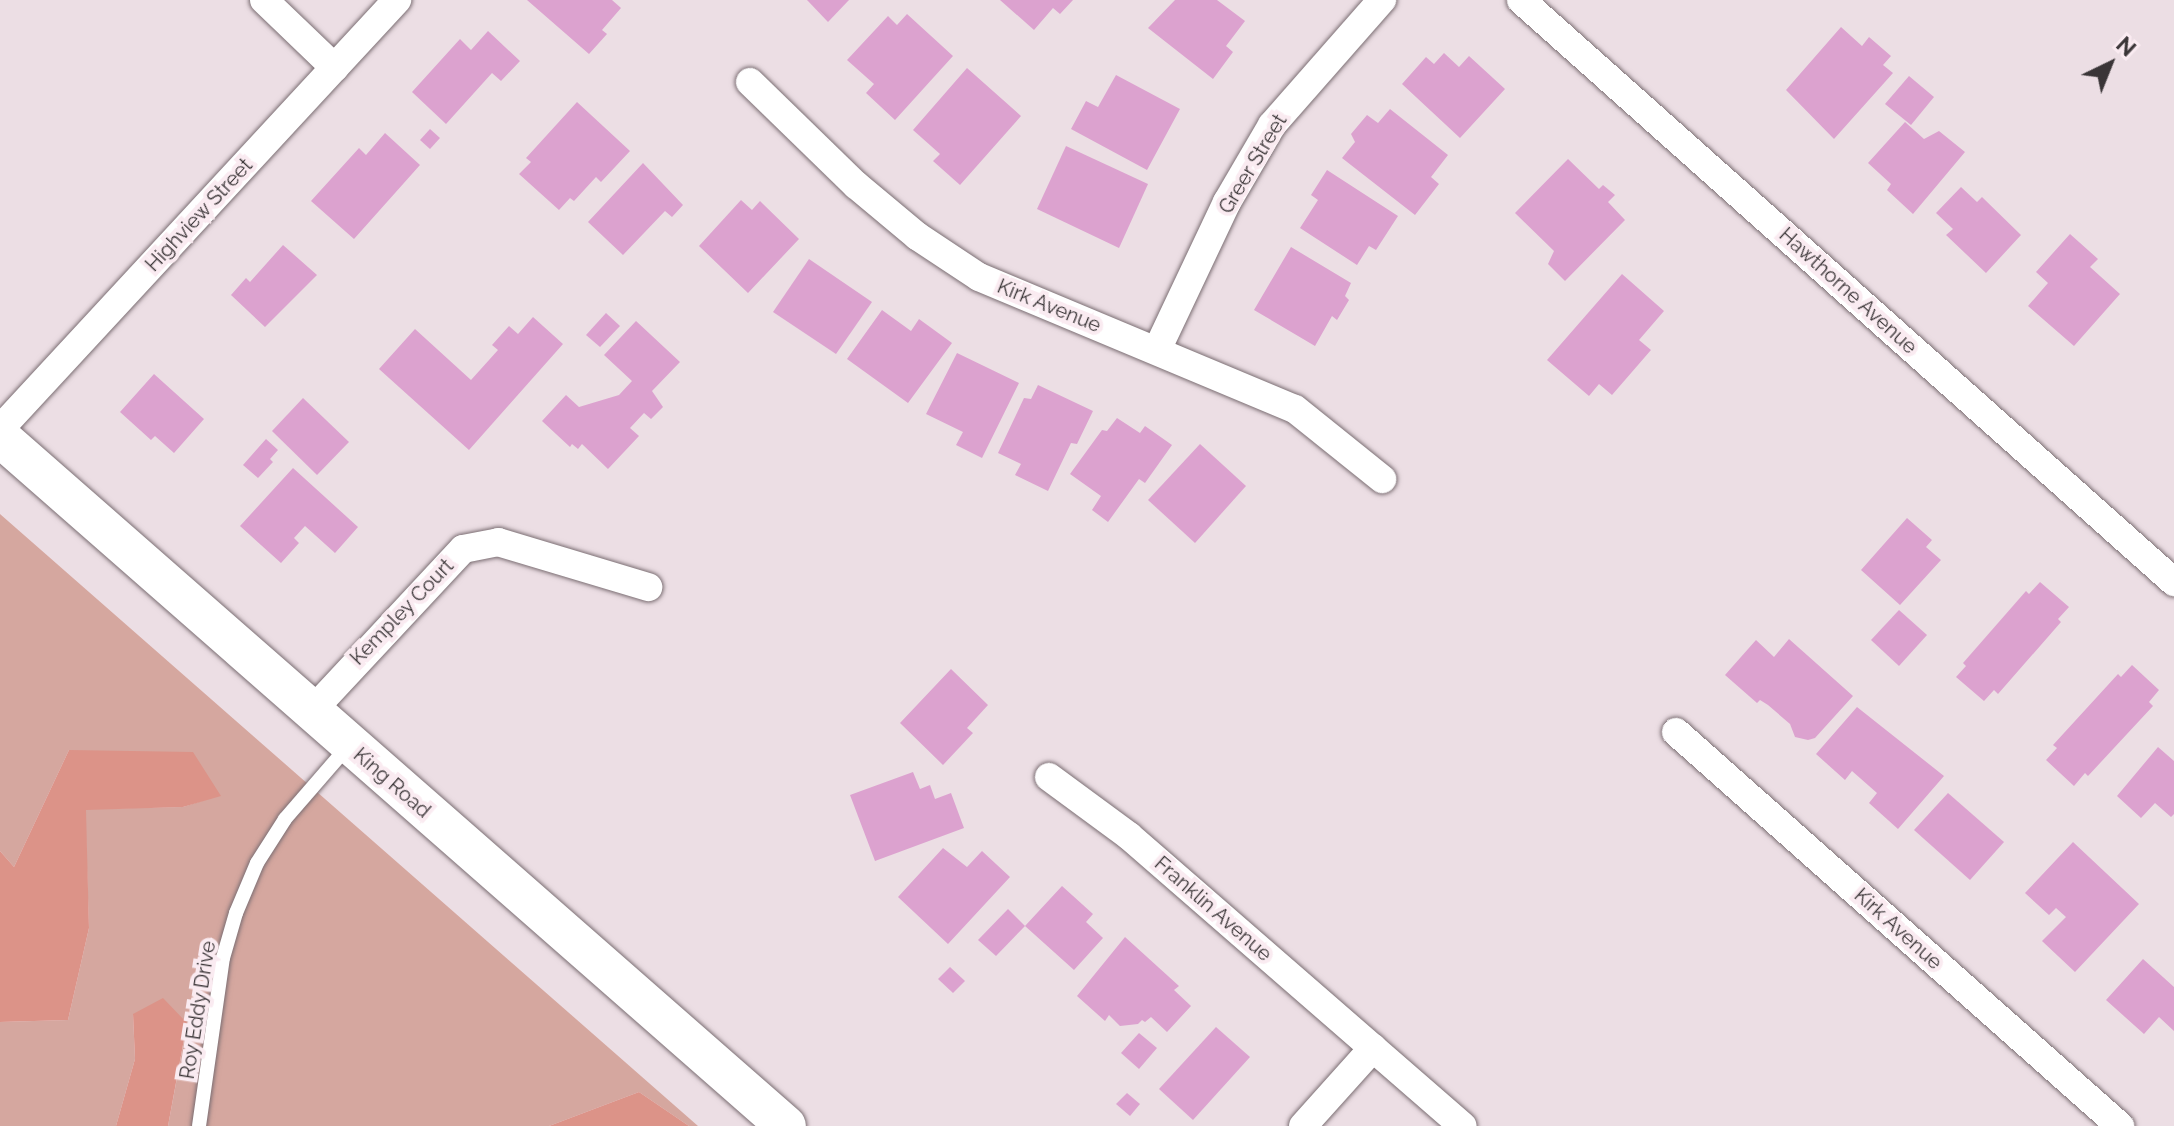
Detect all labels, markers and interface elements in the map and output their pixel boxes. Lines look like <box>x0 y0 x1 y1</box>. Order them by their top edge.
north arrow <box>2070 24 2150 104</box>
text: N <box>2111 31 2141 62</box>
street label: Greer Street <box>1214 110 1292 218</box>
street label: Highview Street <box>140 153 258 277</box>
street label: Hawthorne Avenue <box>1774 223 1922 359</box>
street label: Kirk Avenue <box>993 274 1105 338</box>
street label: Kempley Court <box>345 554 459 670</box>
street label: King Road <box>349 743 435 823</box>
street label: Franklin Avenue <box>1149 851 1277 967</box>
street label: Kirk Avenue <box>1849 883 1947 975</box>
street label: Roy Eddy Drive <box>175 939 221 1081</box>

